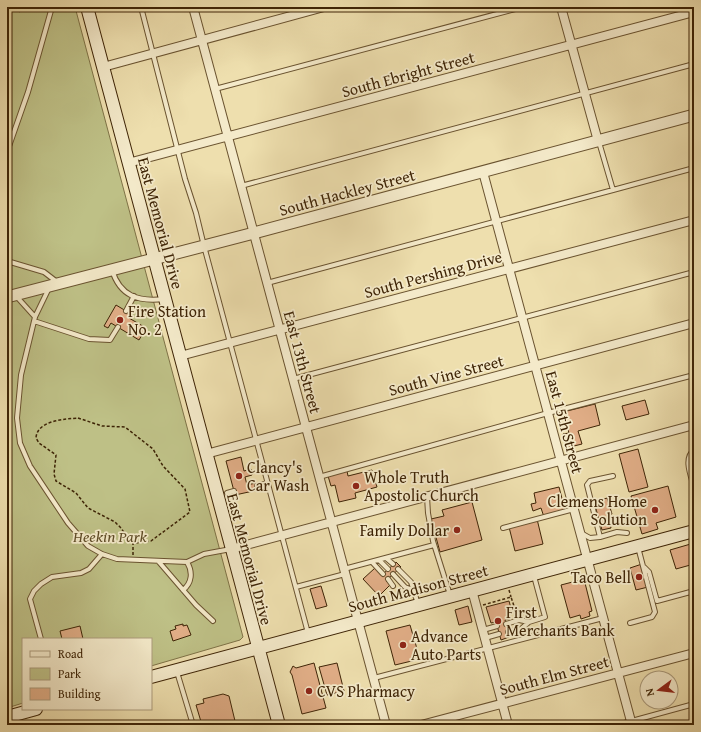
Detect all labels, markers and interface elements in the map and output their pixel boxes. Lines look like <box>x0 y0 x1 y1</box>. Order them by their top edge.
street label: South Ebright Street <box>339 45 478 103</box>
street label: East Memorial Drive <box>132 154 190 292</box>
street label: South Hackley Street <box>276 162 418 222</box>
street label: South Pershing Drive <box>361 244 505 304</box>
place label: Fire Station No. 2 <box>128 299 206 341</box>
street label: East 13th Street <box>278 308 328 416</box>
marker: Fire Station No. 2 <box>115 315 125 325</box>
street label: South Vine Street <box>386 348 507 402</box>
street label: East 15th Street <box>540 368 590 476</box>
place label: Clancy's Car Wash <box>247 455 309 497</box>
place label: Whole Truth Apostolic Church <box>364 465 479 507</box>
marker: Clancy's Car Wash <box>234 471 244 481</box>
marker: Whole Truth Apostolic Church <box>351 481 361 491</box>
place label: Clemens Home Solution <box>548 489 647 531</box>
street label: East Memorial Drive <box>221 490 279 628</box>
marker: Clemens Home Solution <box>650 505 660 515</box>
place label: Family Dollar <box>360 518 449 542</box>
park label: Heekin Park <box>72 524 148 548</box>
marker: Family Dollar <box>452 525 462 535</box>
street label: South Madison Street <box>345 558 491 618</box>
place label: Taco Bell <box>571 565 632 589</box>
marker: Taco Bell <box>634 572 644 582</box>
place label: First Merchants Bank <box>506 600 616 642</box>
marker: First Merchants Bank <box>493 616 503 626</box>
place label: Advance Auto Parts <box>411 624 481 666</box>
legend <box>22 638 152 710</box>
marker: Advance Auto Parts <box>398 640 408 650</box>
text: Road <box>58 645 84 662</box>
street label: South Elm Street <box>497 649 612 701</box>
text: Park <box>58 665 82 682</box>
north arrow <box>639 670 679 710</box>
place label: CVS Pharmacy <box>317 679 415 703</box>
text: Building <box>58 685 101 702</box>
marker: CVS Pharmacy <box>304 686 314 696</box>
text: N <box>640 686 658 698</box>

